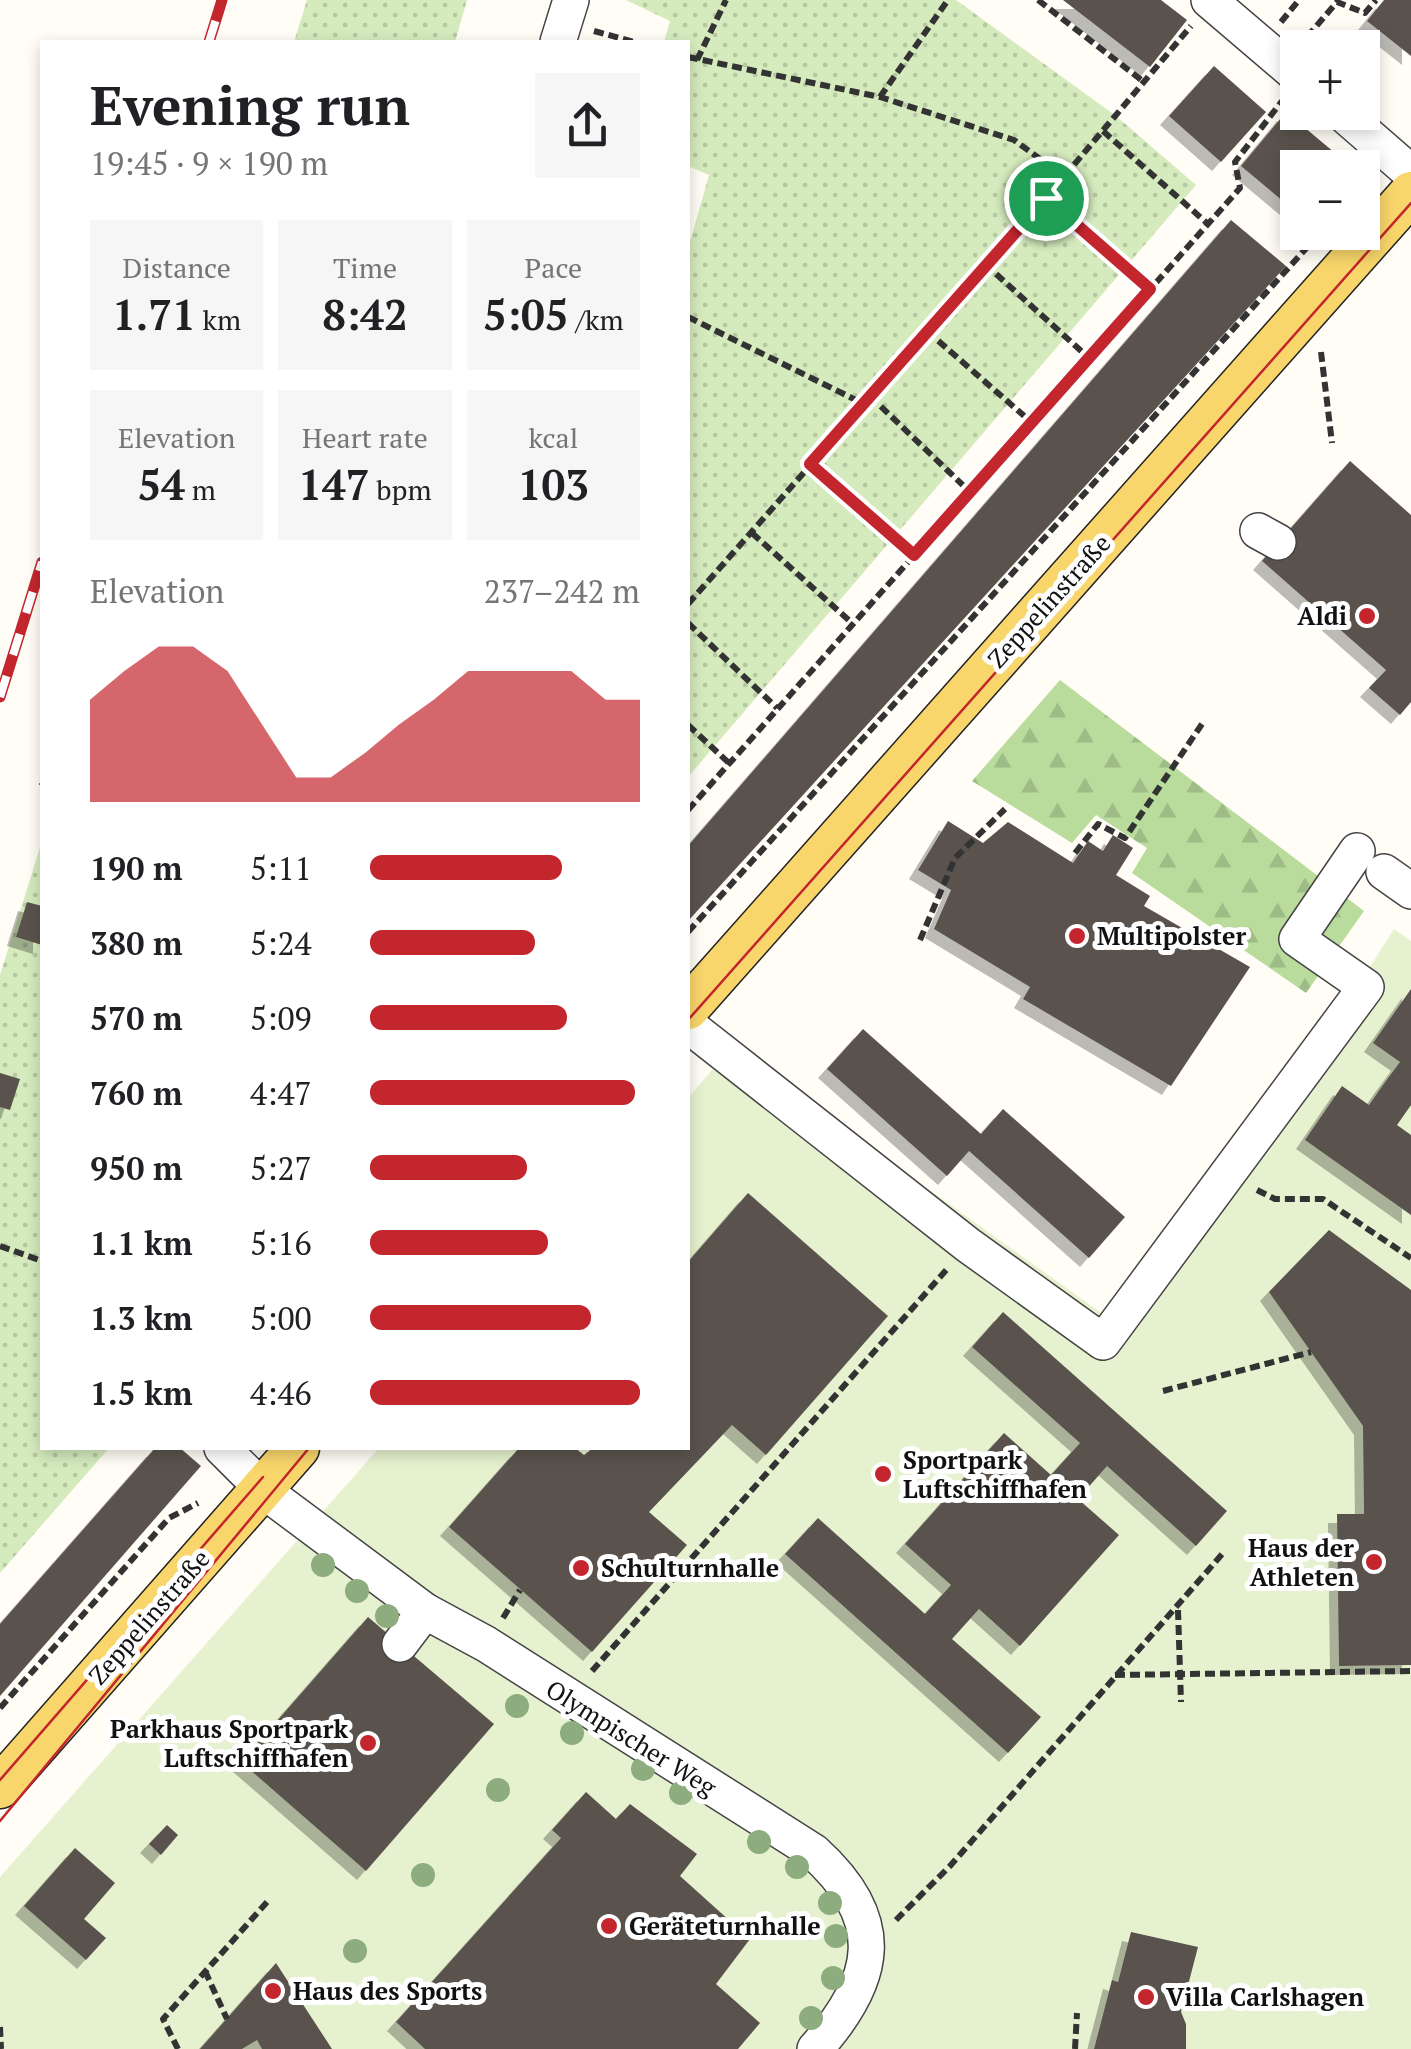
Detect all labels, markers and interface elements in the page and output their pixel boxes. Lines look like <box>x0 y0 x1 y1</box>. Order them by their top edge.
map controls <box>1280 30 1380 250</box>
button: + <box>1280 30 1380 130</box>
text: Evening run <box>90 68 410 141</box>
button: share <box>535 73 640 178</box>
text: 19:45 · 9 × 190 m <box>90 142 328 184</box>
button: − <box>1280 150 1380 250</box>
pin <box>1004 156 1089 241</box>
icon: arrive <box>1019 171 1074 226</box>
text: Distance <box>123 249 231 286</box>
text: Time <box>333 249 397 286</box>
text: Pace <box>525 249 582 286</box>
text: 1.71 <box>112 286 196 342</box>
text: 8:42 <box>322 286 408 342</box>
text: 5:05 <box>483 286 569 342</box>
text: km <box>196 301 241 338</box>
text: /km <box>569 301 624 338</box>
text: Elevation <box>118 419 235 456</box>
text: Heart rate <box>302 419 428 456</box>
text: kcal <box>528 419 578 456</box>
text: 54 <box>137 456 185 512</box>
text: 147 <box>298 456 370 512</box>
text: 103 <box>518 456 589 512</box>
text: m <box>185 471 216 508</box>
text: bpm <box>370 471 432 508</box>
street label: Zeppelinstraße <box>980 527 1117 674</box>
text: Elevation <box>90 570 224 612</box>
text: 237–242 m <box>484 570 640 612</box>
place label: Aldi <box>1297 599 1347 632</box>
marker: Aldi <box>1356 605 1378 627</box>
text: 190 m <box>90 847 182 889</box>
text: 5:11 <box>250 847 312 889</box>
place label: Multipolster <box>1097 919 1246 952</box>
text: 380 m <box>90 922 182 964</box>
text: 5:24 <box>250 922 312 964</box>
marker: Multipolster <box>1066 925 1088 947</box>
text: 570 m <box>90 997 182 1039</box>
text: 5:09 <box>250 997 312 1039</box>
text: 760 m <box>90 1072 182 1114</box>
text: 4:47 <box>250 1072 312 1114</box>
text: 950 m <box>90 1147 182 1189</box>
text: 5:27 <box>250 1147 312 1189</box>
text: 1.1 km <box>90 1222 193 1264</box>
text: 5:16 <box>250 1222 312 1264</box>
text: 1.3 km <box>90 1297 193 1339</box>
text: 5:00 <box>250 1297 312 1339</box>
text: 1.5 km <box>90 1372 193 1414</box>
text: 4:46 <box>250 1372 312 1414</box>
place label: Sportpark Luftschiffhafen <box>903 1443 1087 1505</box>
marker: Sportpark Luftschiffhafen <box>872 1463 894 1485</box>
place label: Haus der Athleten <box>1248 1531 1354 1593</box>
street label: Zeppelinstraße <box>81 1542 216 1691</box>
place label: Schulturnhalle <box>601 1551 779 1584</box>
marker: Haus der Athleten <box>1363 1551 1385 1573</box>
marker: Schulturnhalle <box>570 1557 592 1579</box>
street label: Olympischer Weg <box>540 1672 723 1804</box>
place label: Parkhaus Sportpark Luftschiffhafen <box>110 1712 348 1774</box>
marker: Parkhaus Sportpark Luftschiffhafen <box>357 1732 379 1754</box>
place label: Geräteturnhalle <box>629 1909 821 1942</box>
marker: Geräteturnhalle <box>598 1915 620 1937</box>
place label: Haus des Sports <box>293 1974 482 2007</box>
marker: Haus des Sports <box>262 1980 284 2002</box>
place label: Villa Carlshagen <box>1166 1980 1364 2013</box>
marker: Villa Carlshagen <box>1135 1986 1157 2008</box>

